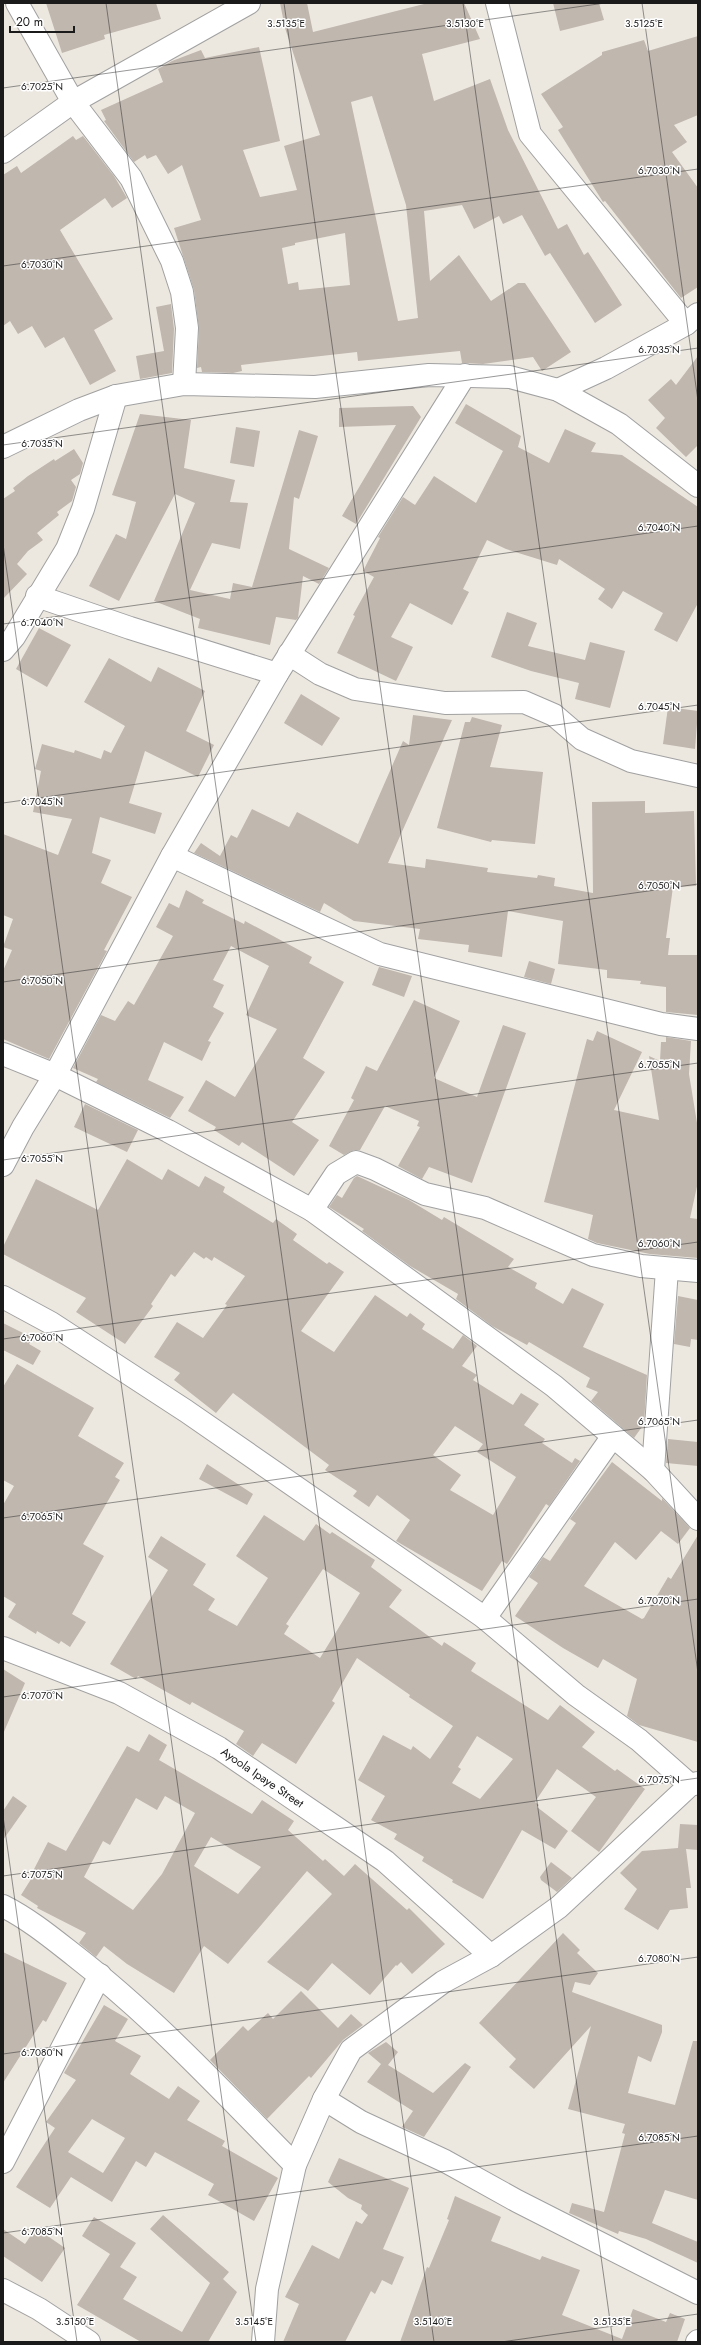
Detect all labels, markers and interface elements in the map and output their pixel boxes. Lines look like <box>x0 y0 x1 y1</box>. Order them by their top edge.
scale bar <box>10 8 74 34</box>
text: 20 m <box>16 13 43 31</box>
text: 3.5135°E <box>267 16 305 31</box>
text: 3.5130°E <box>446 16 484 31</box>
text: 3.5125°E <box>625 16 663 31</box>
text: 6.7025°N <box>21 79 63 94</box>
text: 6.7030°N <box>638 163 680 178</box>
text: 6.7030°N <box>21 257 63 272</box>
text: 6.7035°N <box>638 342 680 357</box>
text: 6.7035°N <box>21 436 63 451</box>
text: 6.7040°N <box>638 520 680 535</box>
text: 6.7040°N <box>21 615 63 630</box>
text: 6.7045°N <box>638 699 680 714</box>
text: 6.7045°N <box>21 794 63 809</box>
text: 6.7050°N <box>638 878 680 893</box>
text: 6.7050°N <box>21 973 63 988</box>
text: 6.7055°N <box>638 1057 680 1072</box>
text: 6.7055°N <box>21 1151 63 1166</box>
text: 6.7060°N <box>638 1236 680 1251</box>
text: 6.7060°N <box>21 1330 63 1345</box>
text: 6.7065°N <box>638 1414 680 1429</box>
text: 6.7065°N <box>21 1509 63 1524</box>
text: 6.7070°N <box>638 1593 680 1608</box>
text: 6.7070°N <box>21 1688 63 1703</box>
street label: Ayoola Ipaye Street <box>217 1743 308 1812</box>
text: 6.7075°N <box>638 1772 680 1787</box>
text: 6.7075°N <box>21 1867 63 1882</box>
text: 6.7080°N <box>638 1951 680 1966</box>
text: 6.7080°N <box>21 2045 63 2060</box>
text: 6.7085°N <box>638 2130 680 2145</box>
text: 6.7085°N <box>21 2224 63 2239</box>
text: 3.5150°E <box>56 2314 94 2329</box>
text: 3.5145°E <box>235 2314 273 2329</box>
text: 3.5140°E <box>414 2314 452 2329</box>
text: 3.5135°E <box>593 2314 631 2329</box>

